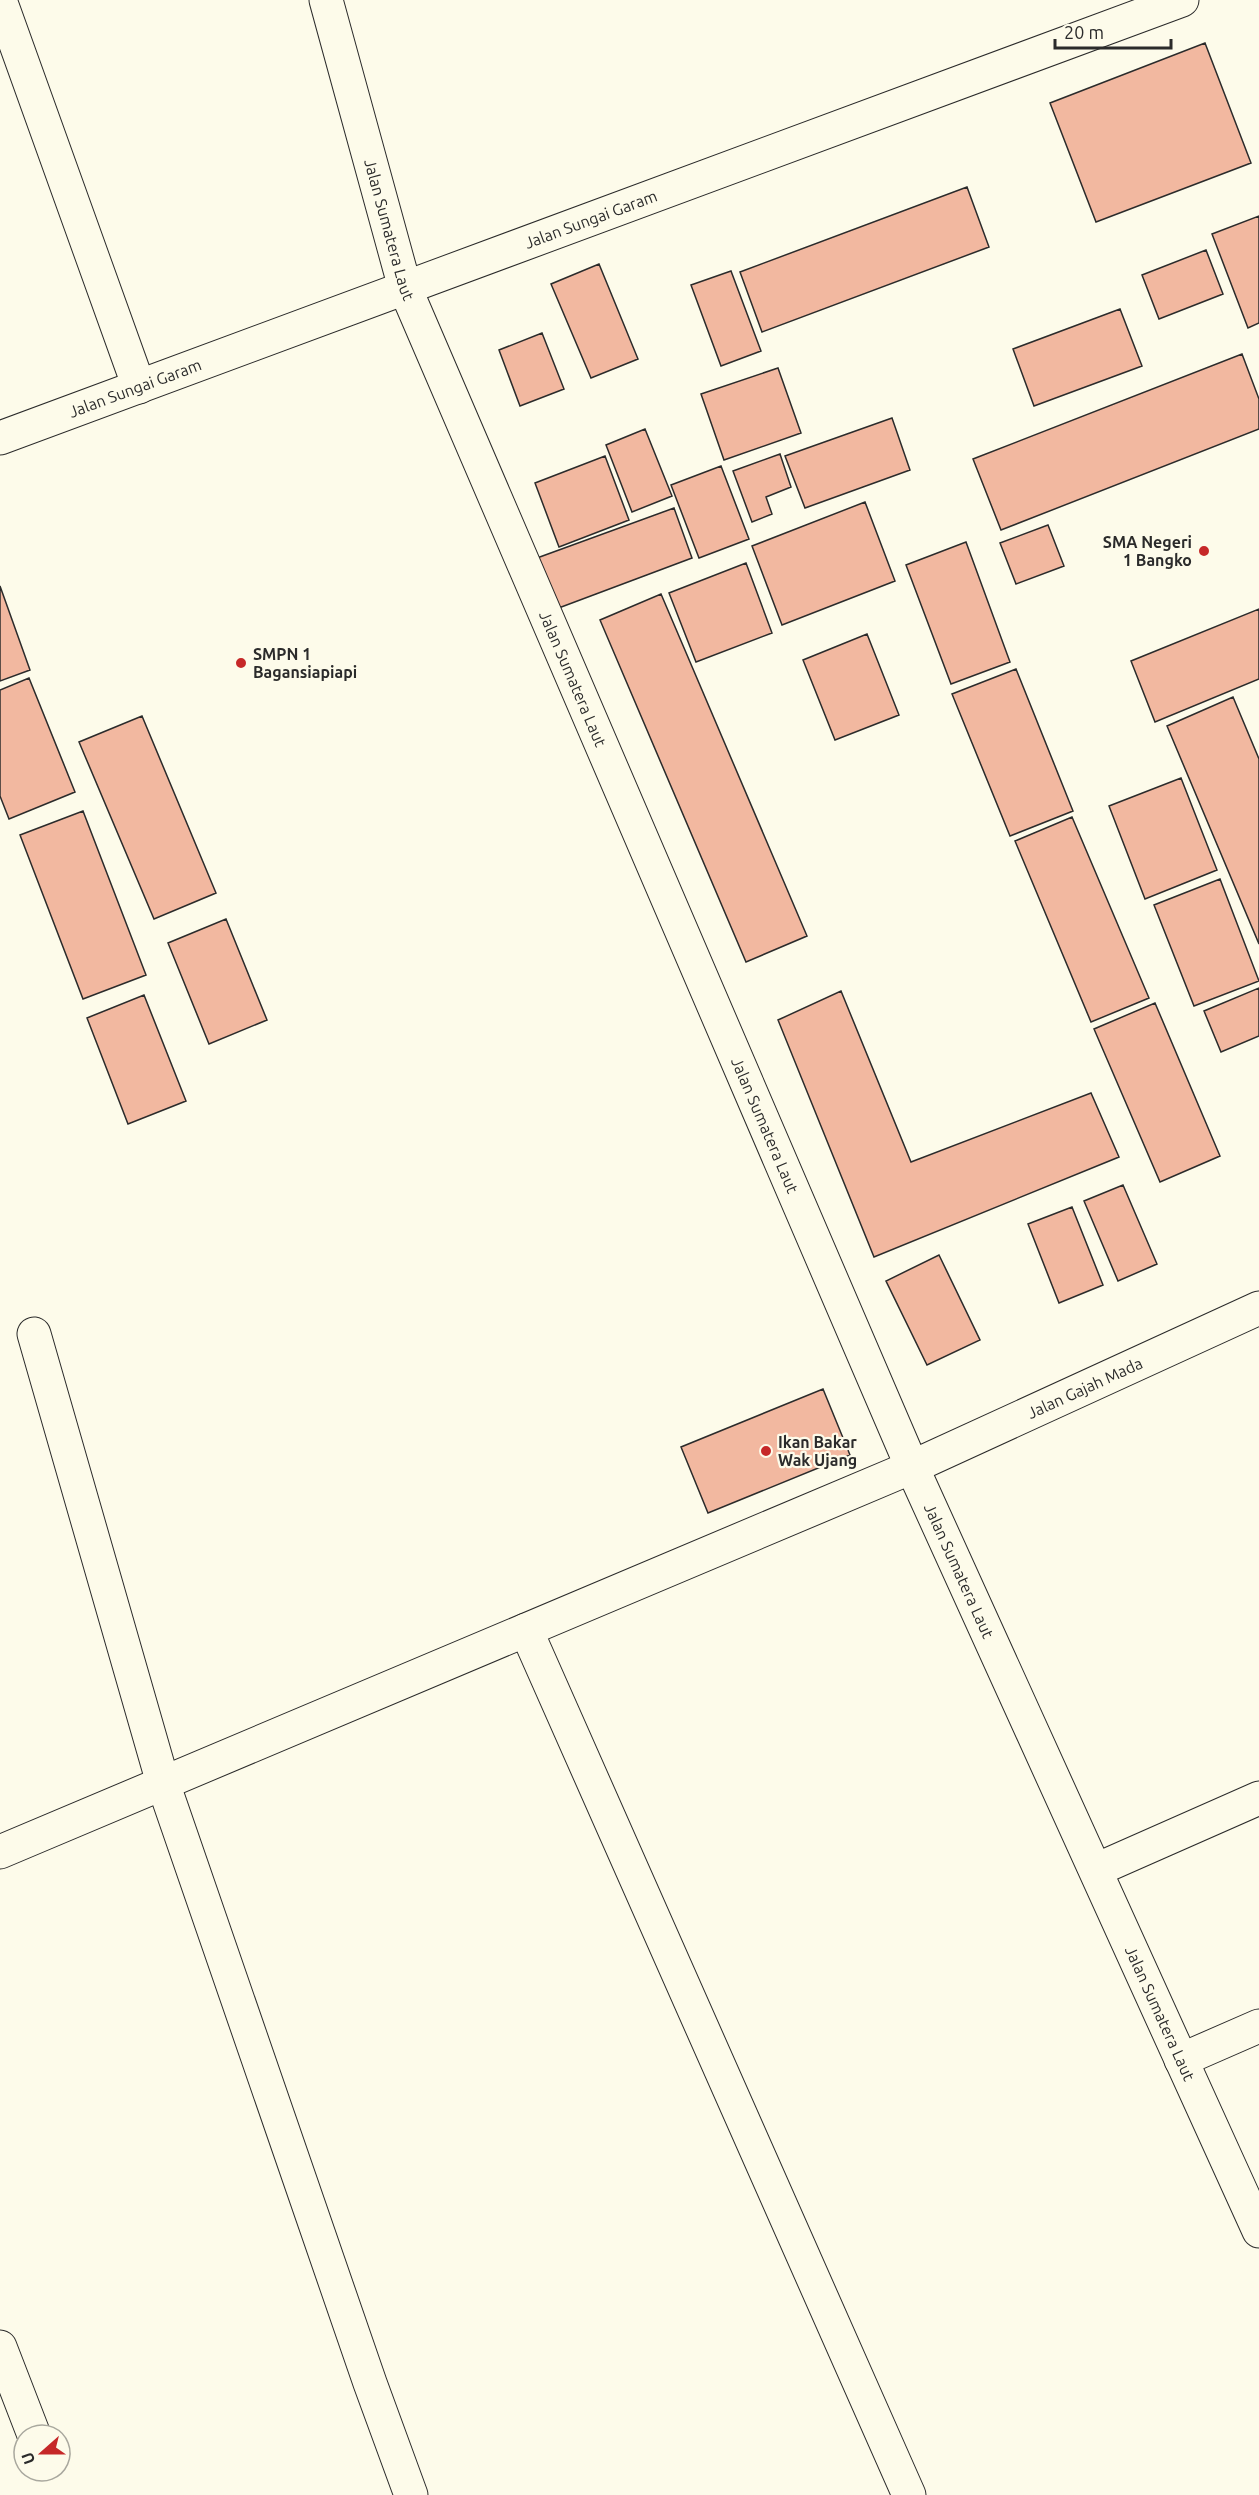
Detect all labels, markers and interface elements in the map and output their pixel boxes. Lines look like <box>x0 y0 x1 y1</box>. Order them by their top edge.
scale bar <box>1055 12 1170 50</box>
text: 20 m <box>1064 22 1104 42</box>
street label: Jalan Sumatera Laut <box>361 157 418 304</box>
street label: Jalan Sungai Garam <box>522 186 660 252</box>
street label: Jalan Sungai Garam <box>66 355 204 421</box>
place label: SMA Negeri 1 Bangko <box>1103 533 1192 569</box>
marker: SMA Negeri 1 Bangko <box>1197 544 1211 558</box>
street label: Jalan Sumatera Laut <box>536 608 610 750</box>
place label: SMPN 1 Bagansiapiapi <box>253 645 357 681</box>
marker: SMPN 1 Bagansiapiapi <box>234 656 248 670</box>
street label: Jalan Sumatera Laut <box>728 1055 802 1196</box>
street label: Jalan Gajah Mada <box>1024 1354 1145 1422</box>
place label: Ikan Bakar Wak Ujang <box>778 1433 857 1469</box>
marker: Ikan Bakar Wak Ujang <box>759 1444 773 1458</box>
street label: Jalan Sumatera Laut <box>921 1501 998 1642</box>
street label: Jalan Sumatera Laut <box>1122 1943 1199 2084</box>
north arrow <box>12 2423 72 2483</box>
text: U <box>18 2450 38 2467</box>

